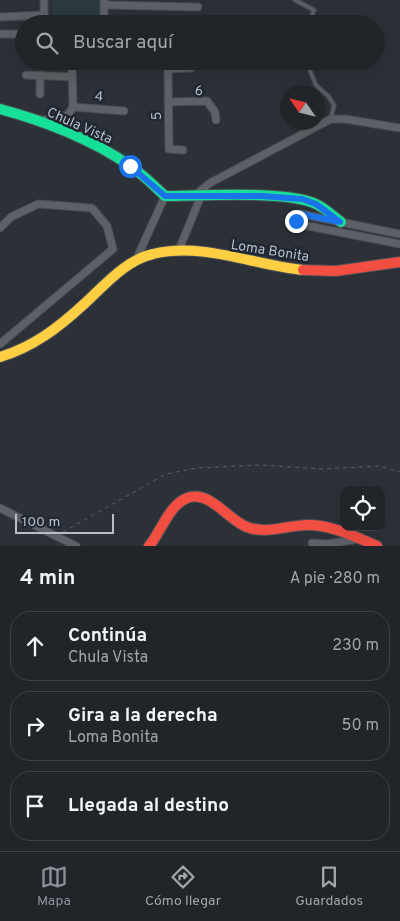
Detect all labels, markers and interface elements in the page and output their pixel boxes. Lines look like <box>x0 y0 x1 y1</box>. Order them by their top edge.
search box <box>15 15 385 70</box>
icon: search <box>33 29 61 57</box>
text: Buscar aquí <box>73 31 173 55</box>
street label: 6 <box>194 83 204 100</box>
north arrow <box>280 85 325 130</box>
street label: 4 <box>94 89 104 106</box>
street label: Chula Vista <box>44 104 115 148</box>
street label: 5 <box>149 111 166 120</box>
route start <box>119 155 142 178</box>
route end <box>285 210 308 233</box>
street label: Loma Bonita <box>229 237 310 266</box>
map controls <box>340 486 385 531</box>
button: locate <box>340 486 385 531</box>
scale bar <box>15 511 114 534</box>
text: 100 m <box>22 514 60 531</box>
text: 4 min <box>20 565 76 592</box>
text: A pie · 280 m <box>290 569 380 589</box>
text: Continúa <box>68 624 147 648</box>
icon: ahead <box>21 632 49 660</box>
text: 230 m <box>332 636 379 656</box>
text: Chula Vista <box>68 648 148 668</box>
text: Gira a la derecha <box>68 704 218 728</box>
icon: right <box>21 712 49 740</box>
text: 50 m <box>342 716 379 736</box>
text: Loma Bonita <box>68 728 158 748</box>
icon: arrive <box>21 792 49 820</box>
text: Llegada al destino <box>68 794 229 818</box>
tab: Mapa <box>37 863 71 910</box>
tab: Cómo llegar <box>145 863 221 910</box>
tab: Guardados <box>295 863 363 910</box>

